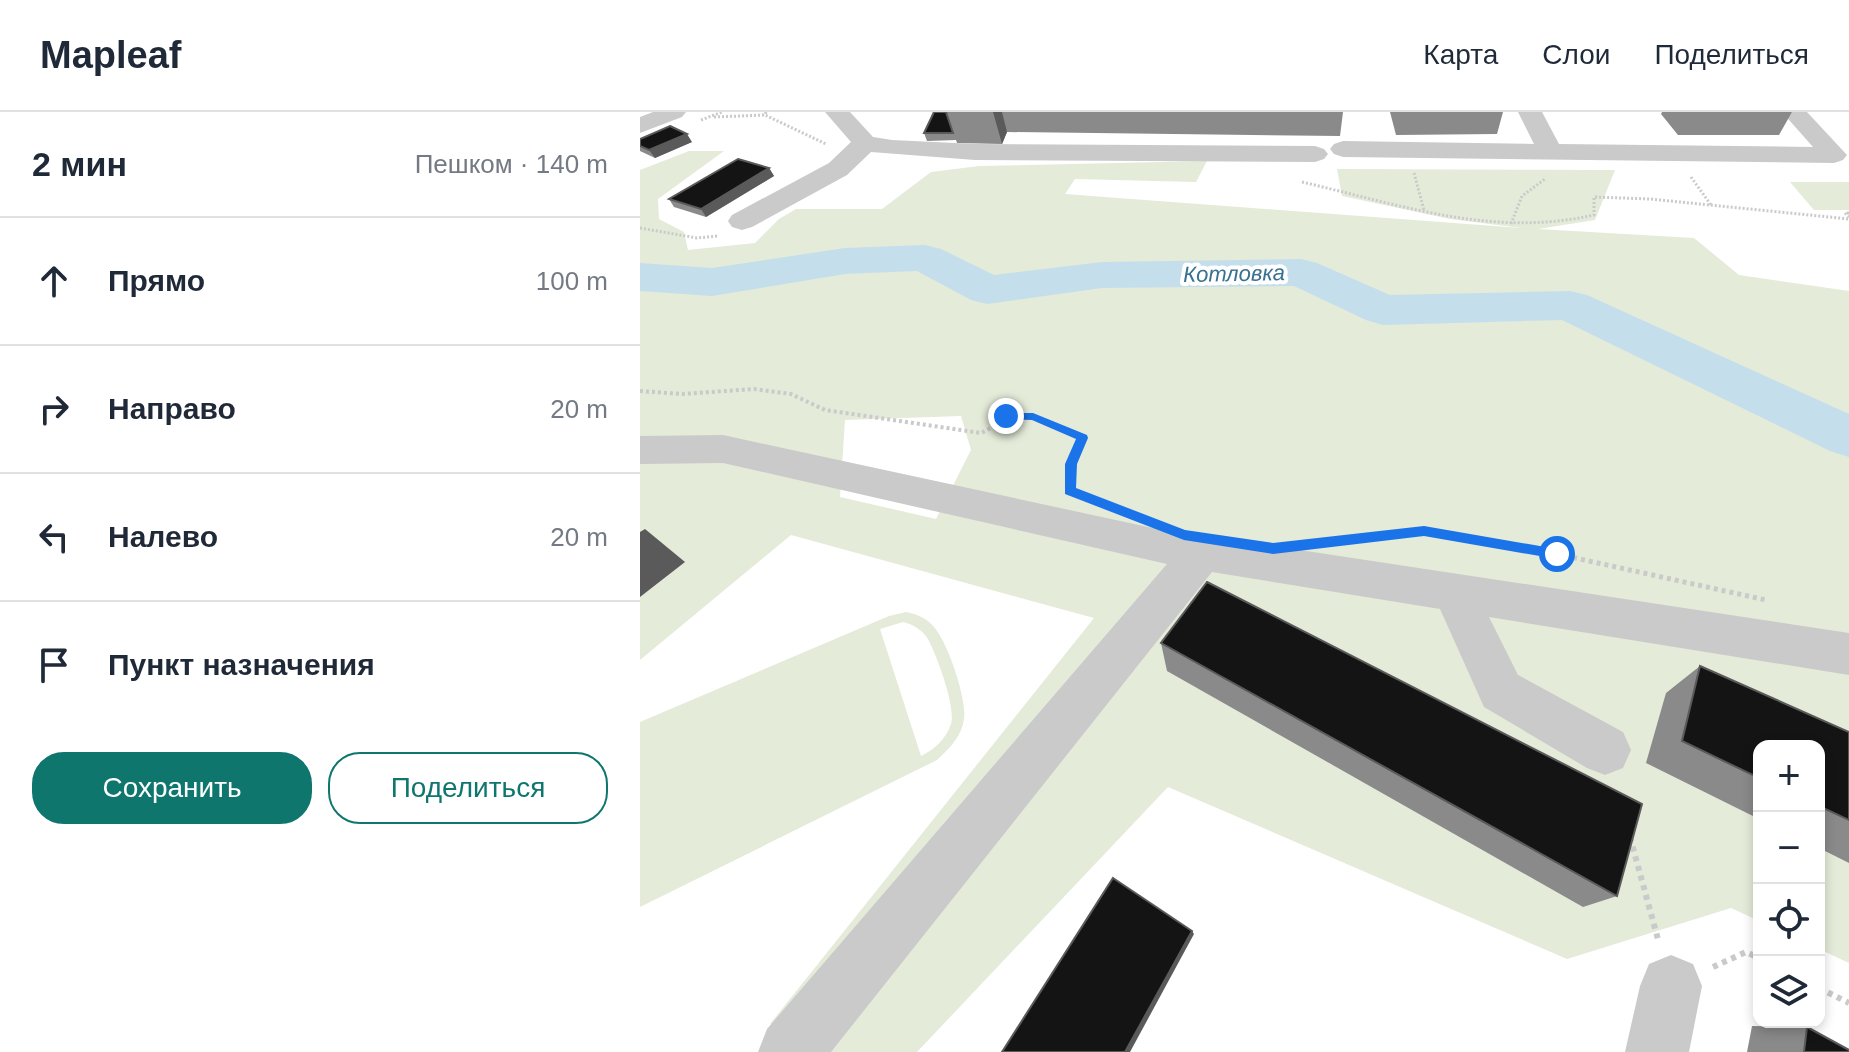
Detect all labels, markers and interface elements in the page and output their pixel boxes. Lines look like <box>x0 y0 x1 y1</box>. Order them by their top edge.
text: Mapleaf <box>40 34 181 76</box>
text: Карта <box>1423 39 1498 70</box>
text: Слои <box>1542 39 1610 70</box>
text: Поделиться <box>1654 39 1809 70</box>
text: 2 мин <box>32 145 127 183</box>
text: Пешком · 140 m <box>415 149 608 179</box>
icon: ahead <box>32 259 76 303</box>
water label: Котловка <box>1183 260 1285 287</box>
text: Прямо <box>108 264 205 297</box>
text: 100 m <box>536 266 608 296</box>
icon: right <box>32 387 76 431</box>
text: Направо <box>108 392 236 425</box>
text: 20 m <box>550 394 608 424</box>
route end <box>988 398 1024 434</box>
icon: left <box>32 515 76 559</box>
text: Налево <box>108 520 218 553</box>
text: 20 m <box>550 522 608 552</box>
route start <box>1539 536 1575 572</box>
icon: arrive <box>32 643 76 687</box>
text: Пункт назначения <box>108 648 375 681</box>
map controls <box>1753 740 1825 1028</box>
button: + <box>1753 740 1825 812</box>
button: Сохранить <box>32 752 312 824</box>
button: Поделиться <box>328 752 608 824</box>
button: − <box>1753 812 1825 884</box>
button: locate <box>1753 884 1825 956</box>
button: layers <box>1753 956 1825 1028</box>

